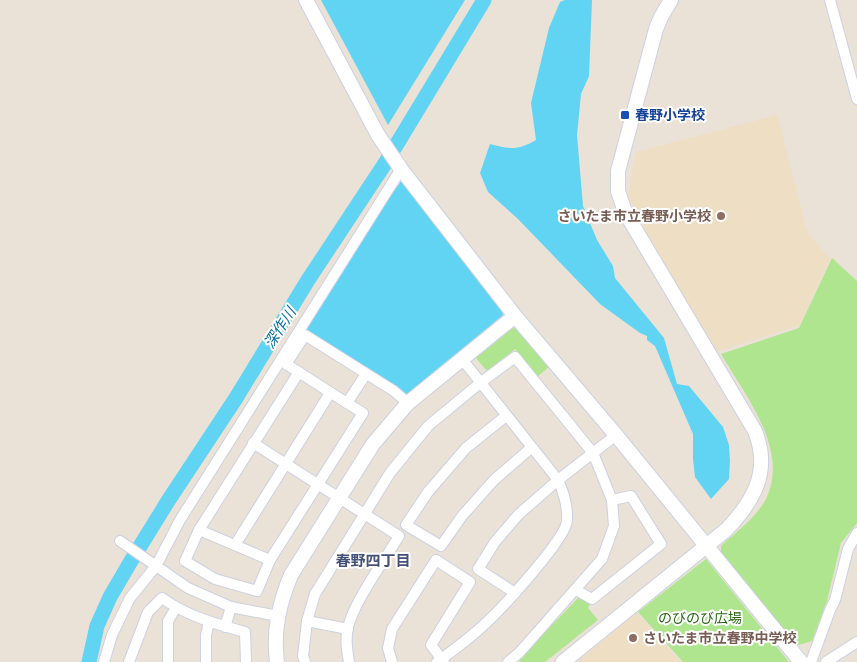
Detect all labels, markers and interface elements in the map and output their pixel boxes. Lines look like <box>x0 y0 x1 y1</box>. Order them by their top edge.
place label: 春野小学校 <box>635 106 705 123</box>
marker: 春野小学校 <box>619 109 631 121</box>
place label: さいたま市立春野小学校 <box>557 207 711 224</box>
marker: さいたま市立春野小学校 <box>715 210 727 222</box>
water label: 深作川 <box>259 302 300 351</box>
district label: 春野四丁目 <box>335 551 411 569</box>
park label: のびのび広場 <box>658 609 742 626</box>
place label: さいたま市立春野中学校 <box>643 629 797 646</box>
marker: さいたま市立春野中学校 <box>627 632 639 644</box>

